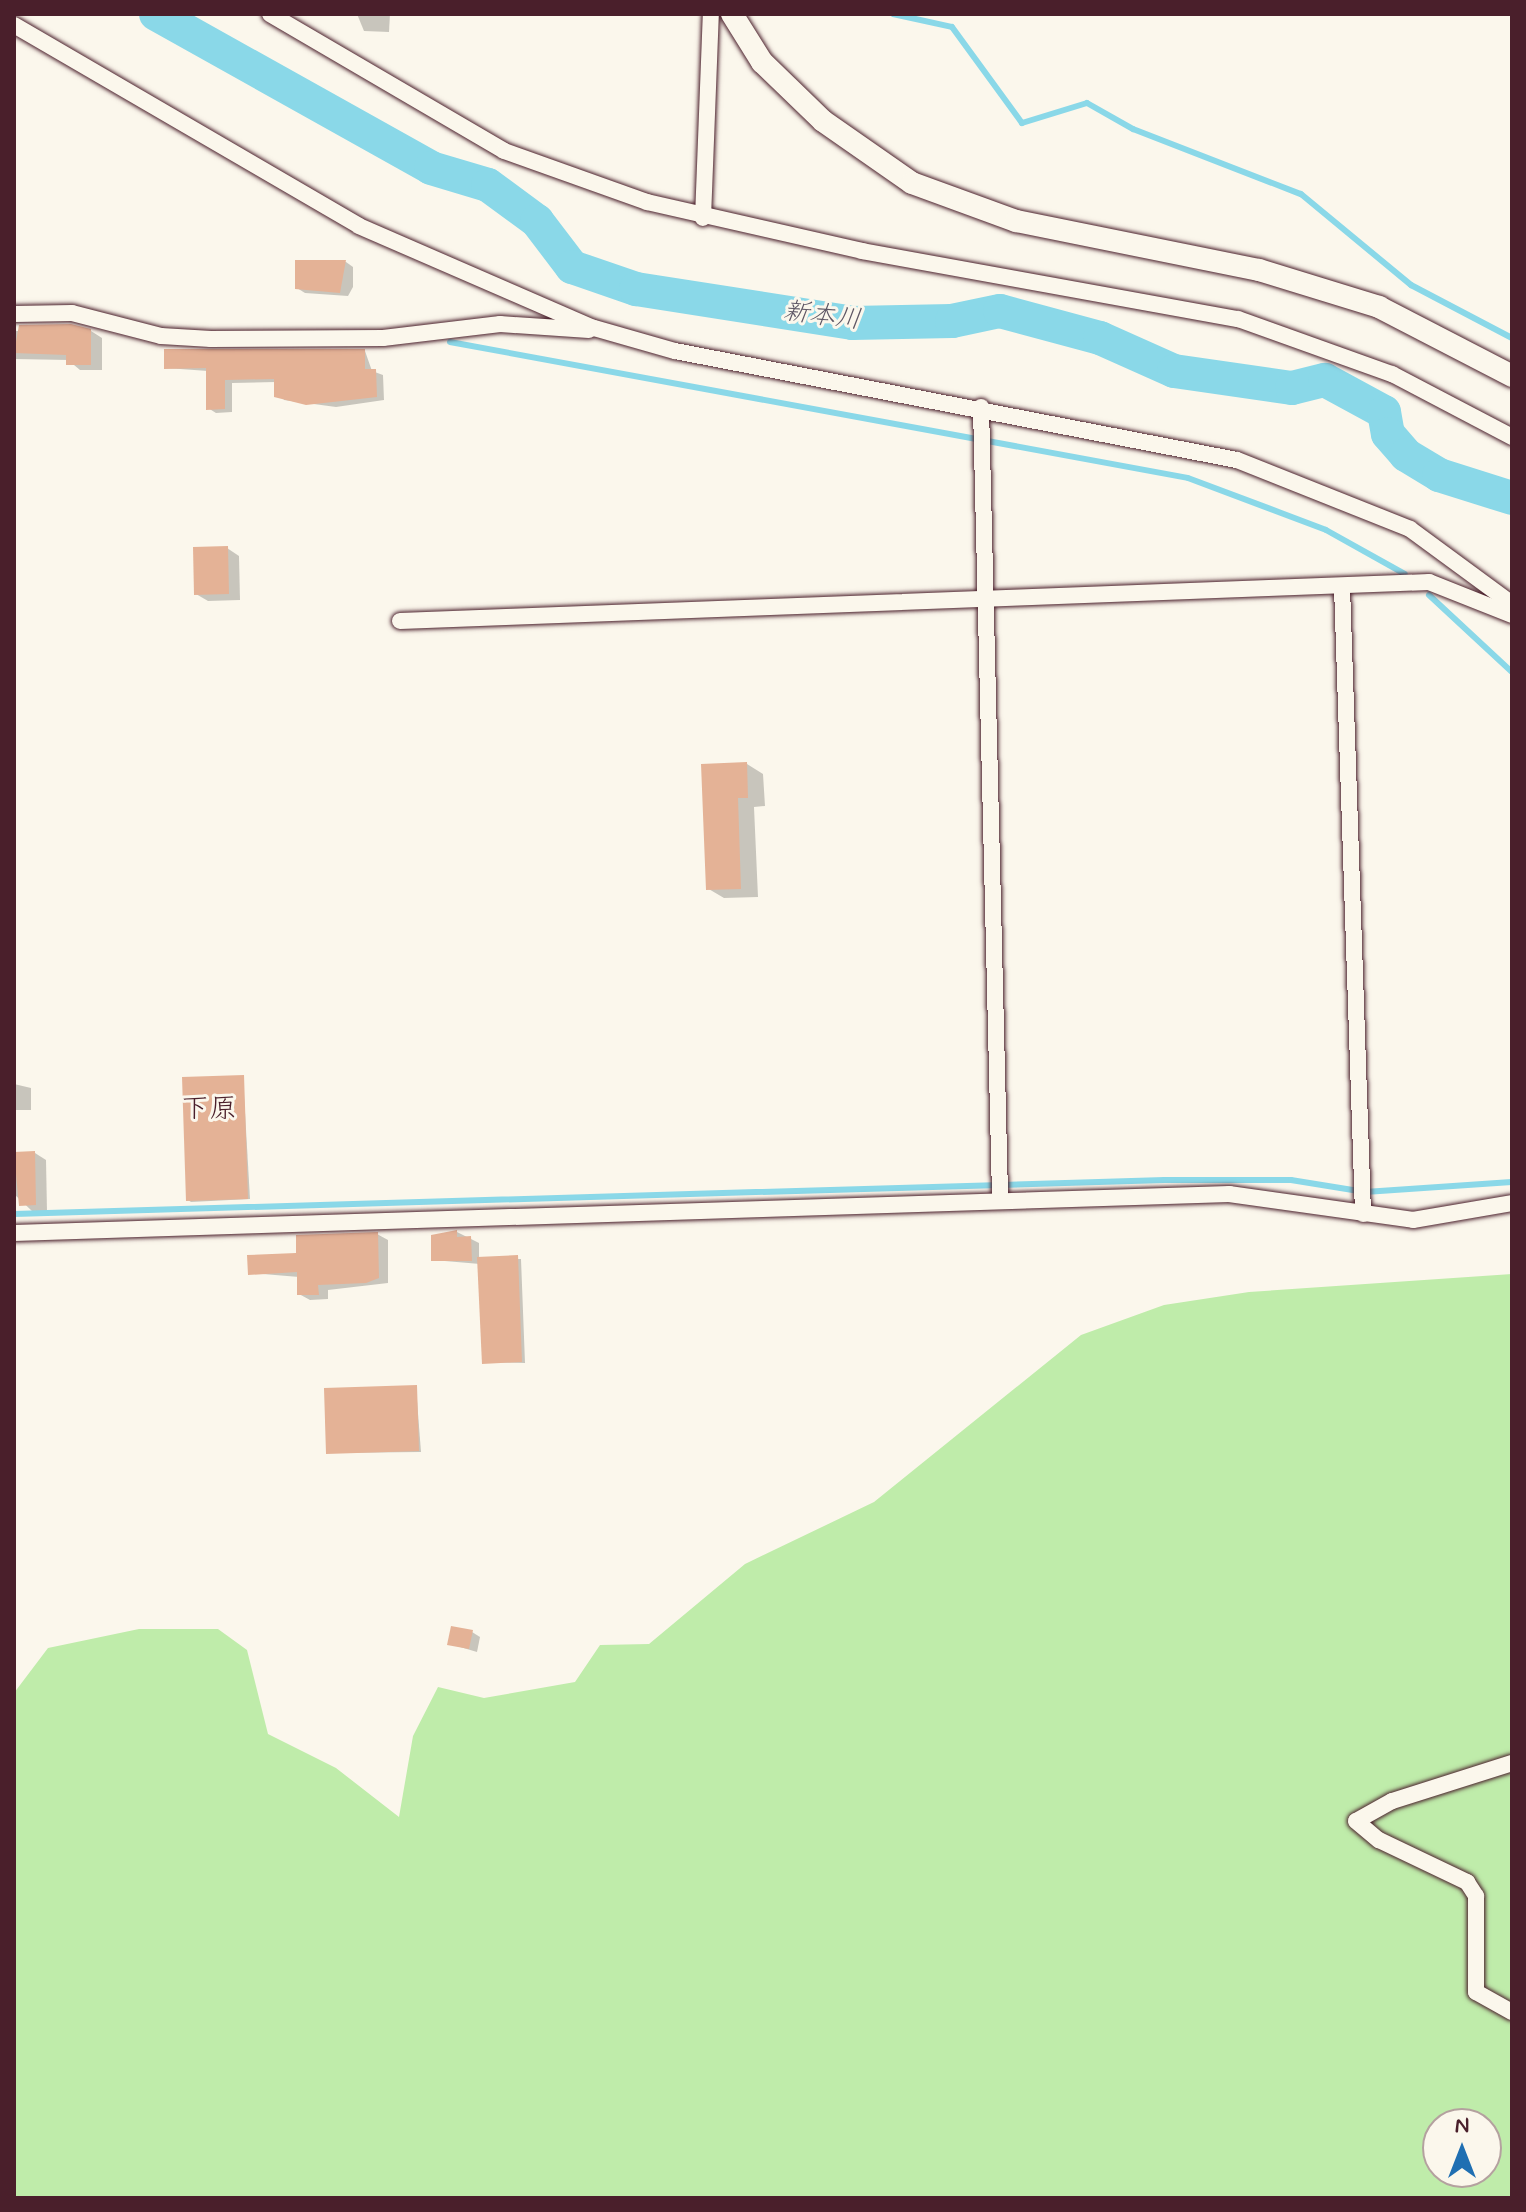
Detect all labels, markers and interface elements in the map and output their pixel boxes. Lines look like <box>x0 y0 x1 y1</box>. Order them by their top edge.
water label: 新本川 <box>781 297 863 337</box>
district label: 下原 <box>181 1093 237 1127</box>
north arrow <box>1422 2108 1502 2188</box>
text: N <box>1455 2112 1469 2140</box>

